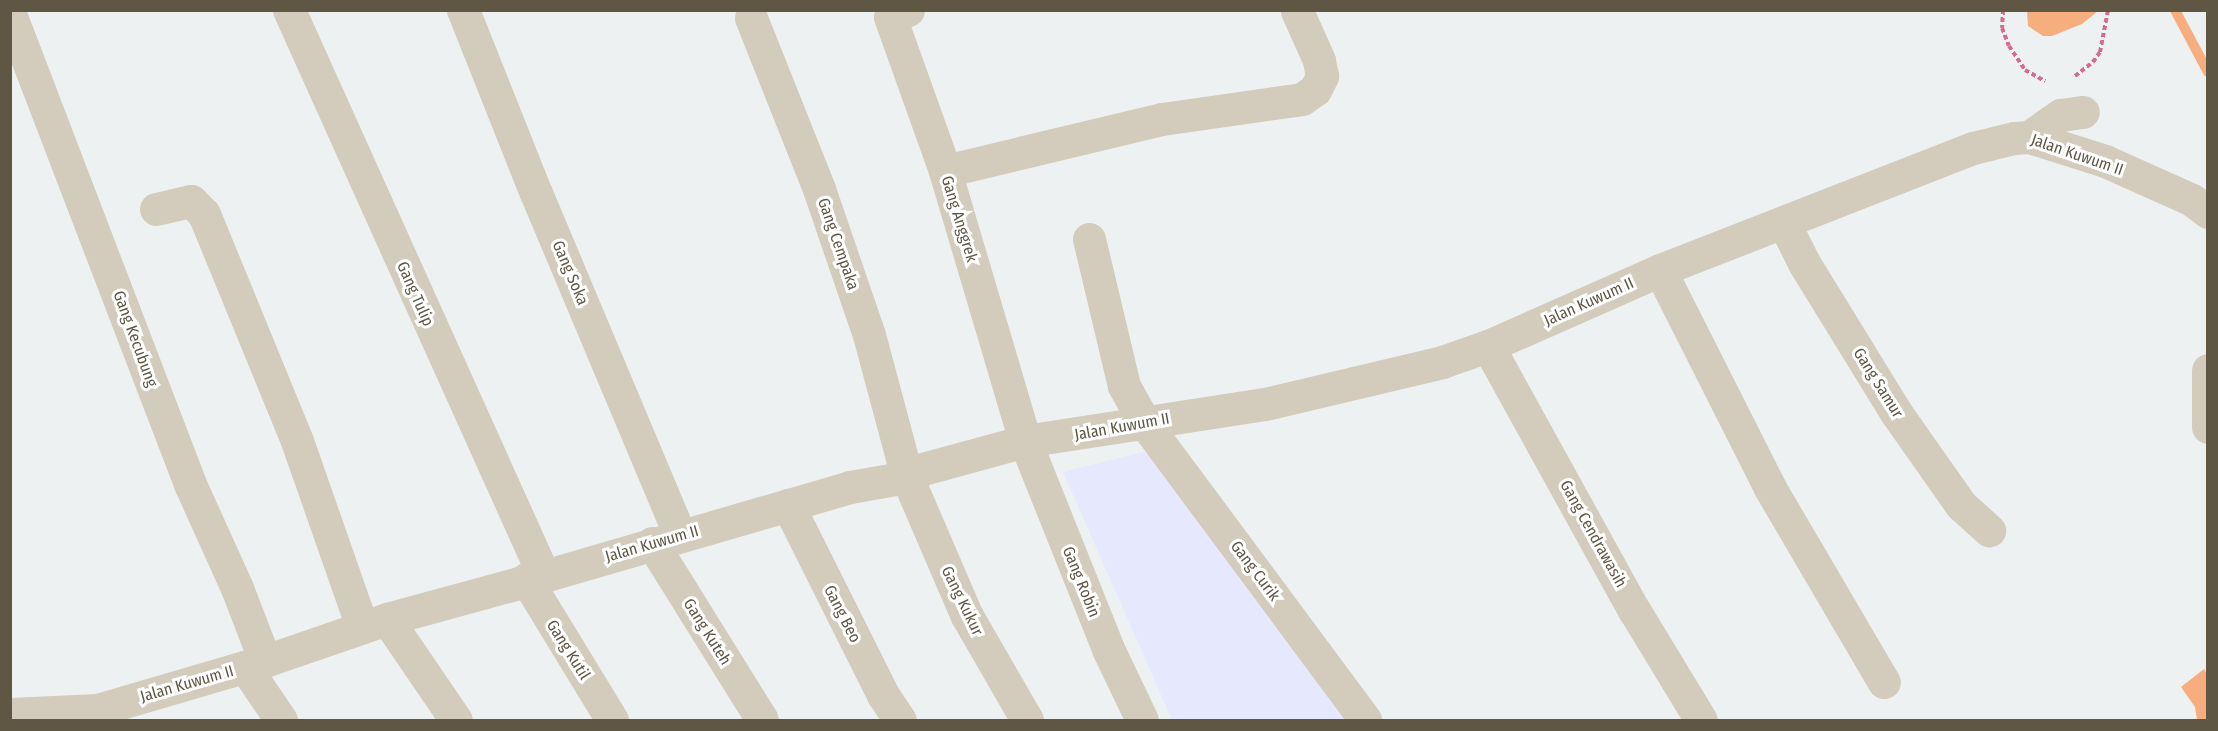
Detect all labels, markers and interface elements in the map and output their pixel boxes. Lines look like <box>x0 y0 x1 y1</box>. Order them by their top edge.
street label: Jalan Kuwum II <box>2028 130 2126 180</box>
street label: Gang Anggrek <box>937 174 981 264</box>
street label: Gang Cempaka <box>813 195 863 293</box>
street label: Gang Soka <box>548 238 592 308</box>
street label: Gang Tulip <box>392 259 438 329</box>
street label: Jalan Kuwum II <box>1541 274 1637 330</box>
street label: Gang Kecubung <box>109 288 161 390</box>
street label: Gang Samur <box>1849 345 1907 421</box>
street label: Jalan Kuwum II <box>1073 409 1171 445</box>
street label: Gang Cendrawasih <box>1556 477 1630 591</box>
street label: Jalan Kuwum II <box>603 522 701 566</box>
street label: Gang Curik <box>1226 537 1284 605</box>
street label: Gang Robin <box>1058 544 1104 620</box>
street label: Gang Kukur <box>937 563 987 639</box>
street label: Gang Beo <box>819 582 865 646</box>
street label: Gang Kuteh <box>679 595 735 669</box>
street label: Gang Kutil <box>542 617 594 683</box>
street label: Jalan Kuwum II <box>138 662 236 706</box>

